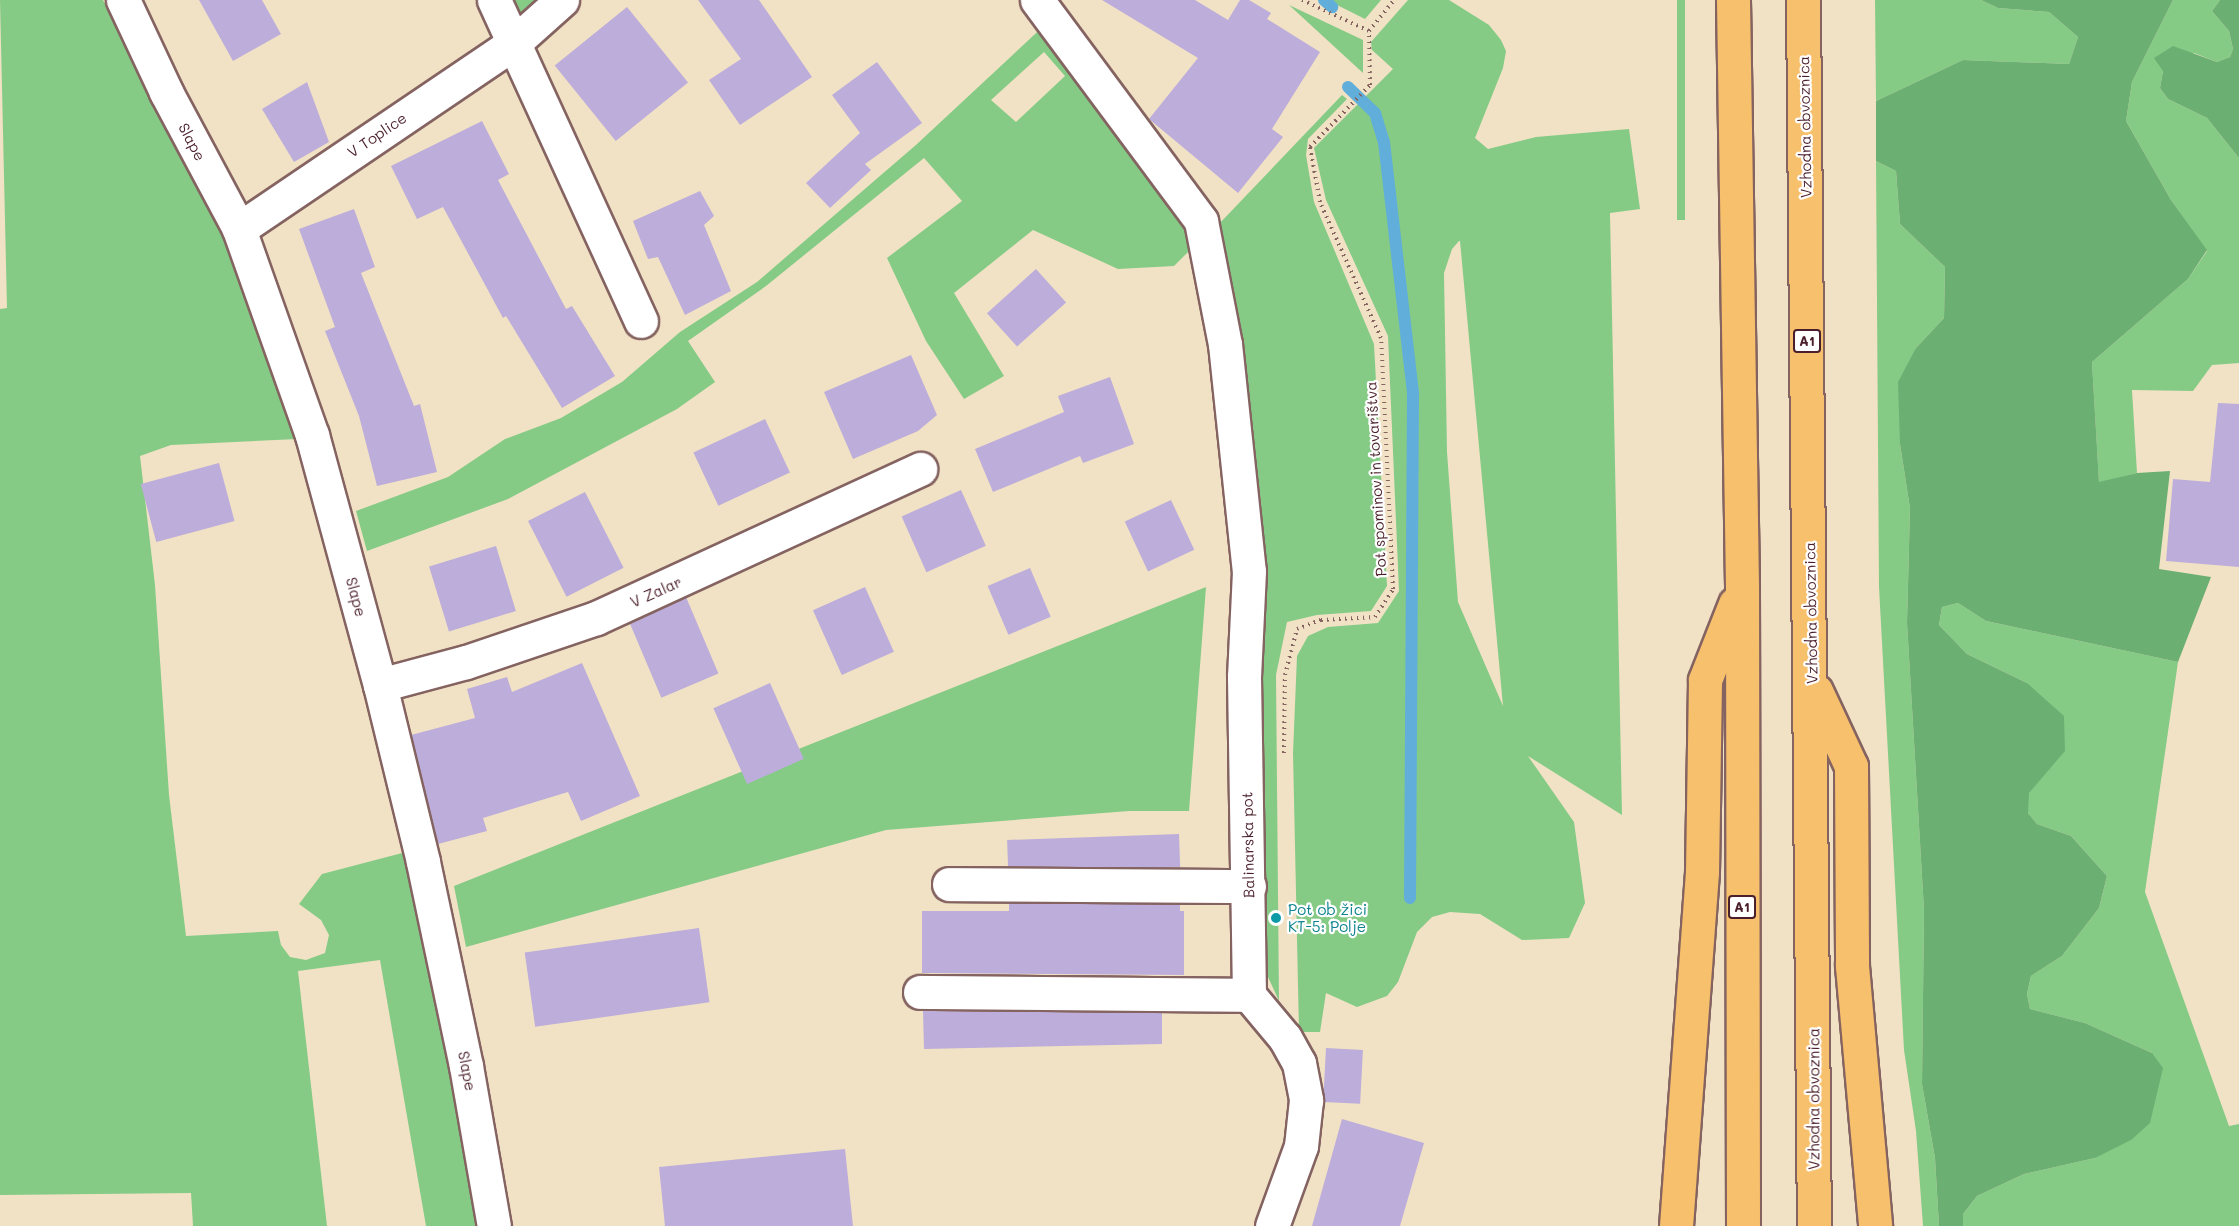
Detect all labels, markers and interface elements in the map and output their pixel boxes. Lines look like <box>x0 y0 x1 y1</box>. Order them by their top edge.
street label: Vzhodna obvoznica <box>1795 56 1815 198</box>
street label: V Toplice <box>344 109 410 161</box>
street label: Slape <box>175 120 209 164</box>
road number: A1 <box>1792 330 1822 352</box>
street label: Pot spominov in tovarištva <box>1362 381 1390 577</box>
street label: Vzhodna obvoznica <box>1801 542 1821 684</box>
street label: V Zalar <box>627 573 685 611</box>
street label: Slape <box>342 575 370 619</box>
street label: Balinarska pot <box>1238 792 1258 898</box>
road number: A1 <box>1727 896 1757 918</box>
place label: Pot ob žici KT-5: Polje <box>1288 900 1367 935</box>
marker: Pot ob žici KT-5: Polje <box>1269 911 1283 925</box>
street label: Vzhodna obvoznica <box>1805 1028 1823 1170</box>
street label: Slape <box>454 1050 480 1092</box>

